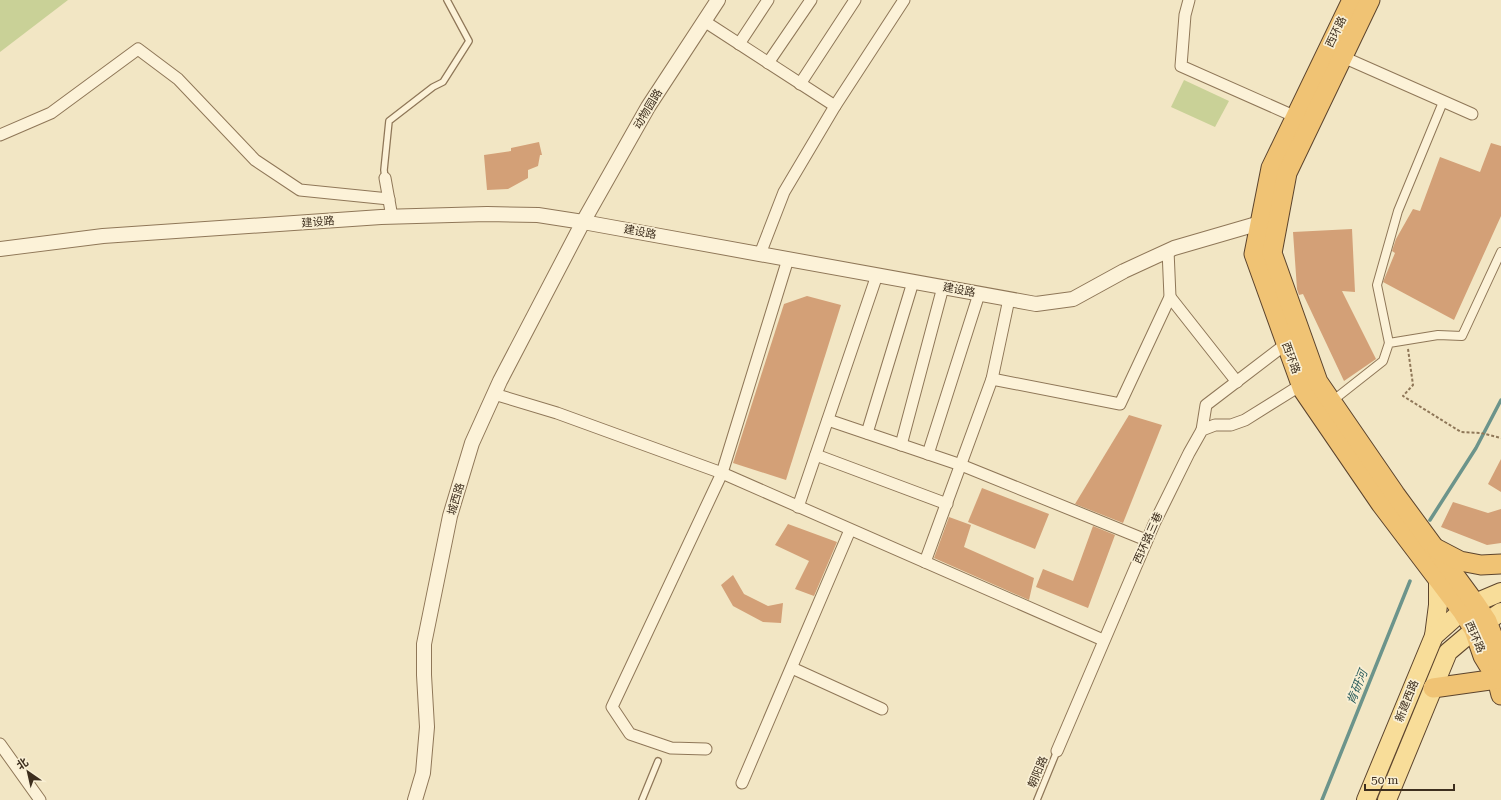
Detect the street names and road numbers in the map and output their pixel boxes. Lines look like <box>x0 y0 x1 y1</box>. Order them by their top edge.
street label: 西环路 <box>1323 14 1349 50</box>
street label: 动物园路 <box>631 87 665 131</box>
street label: 建设路 <box>301 214 335 230</box>
street label: 建设路 <box>623 223 657 241</box>
street label: 建设路 <box>942 281 976 299</box>
street label: 西环路 <box>1279 340 1303 376</box>
street label: 城西路 <box>445 481 467 517</box>
street label: 西环路三巷 <box>1131 510 1165 566</box>
street label: 西环路 <box>1462 619 1488 655</box>
street label: 新建西路 <box>1393 678 1421 724</box>
street label: 朝阳路 <box>1026 754 1050 790</box>

